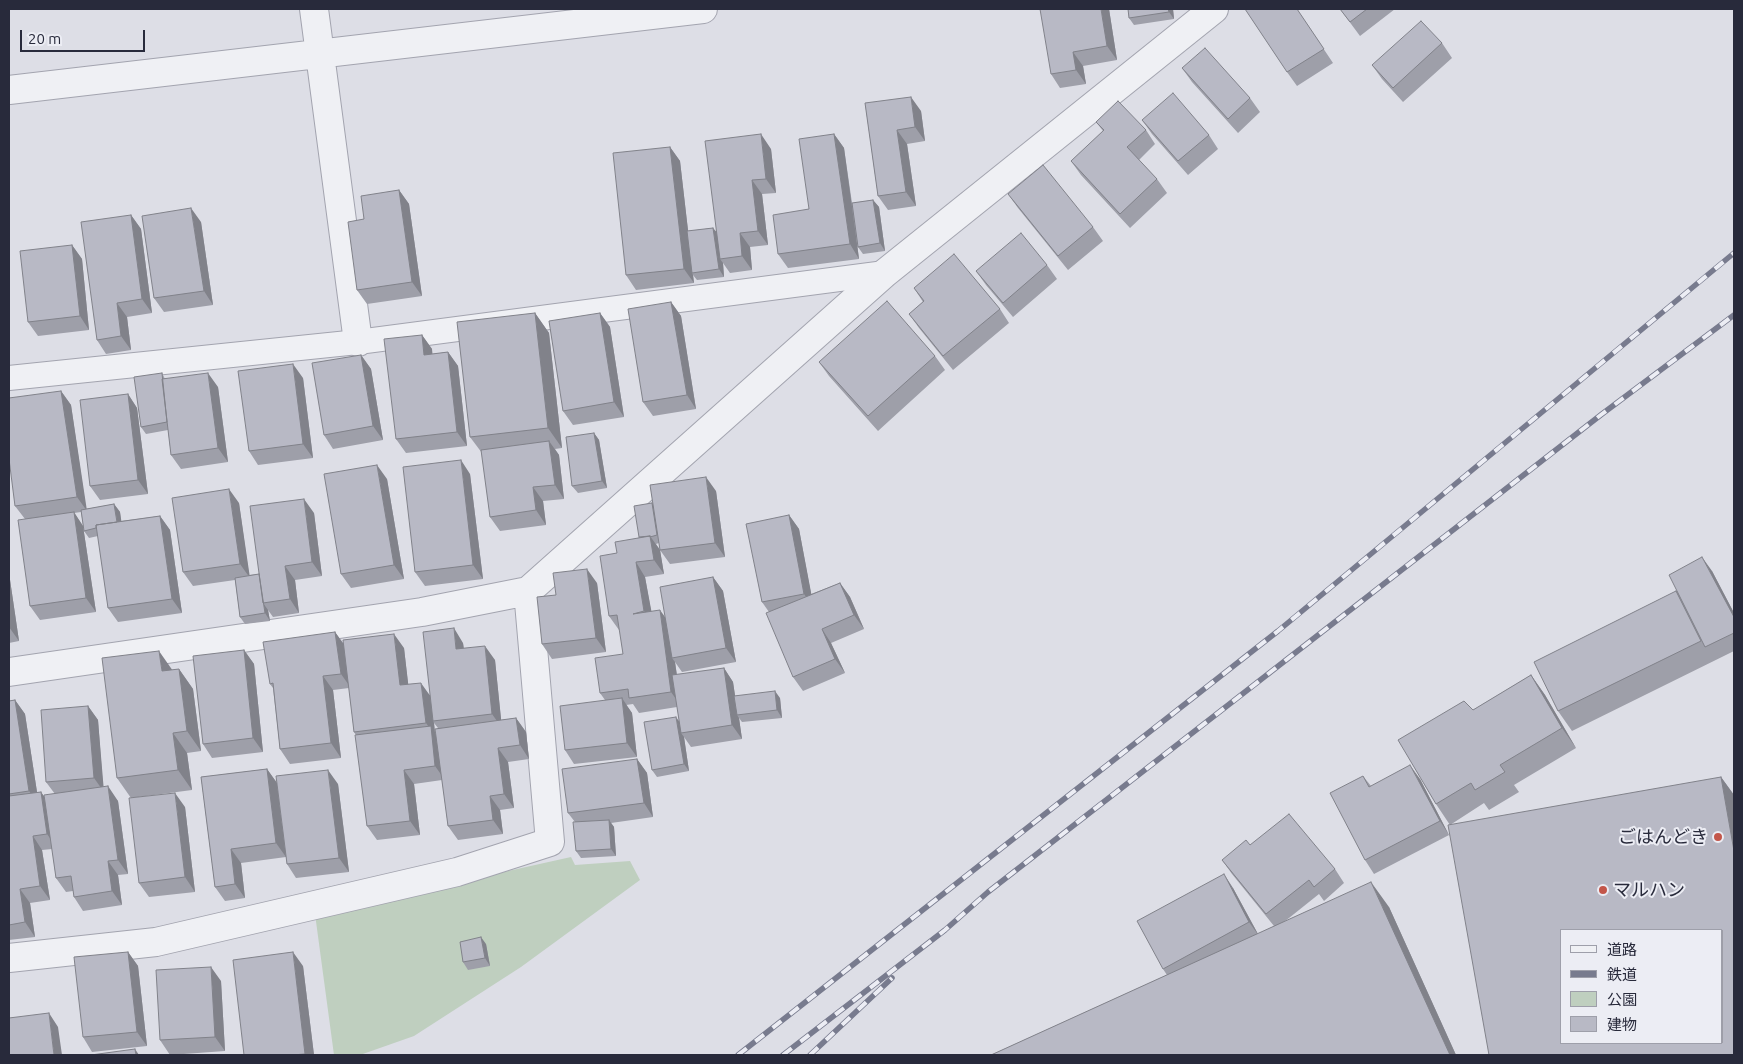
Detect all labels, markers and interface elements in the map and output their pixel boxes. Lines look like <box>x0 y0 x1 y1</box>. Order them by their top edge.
scale bar <box>22 20 148 52</box>
text: 20 m <box>28 30 61 47</box>
place label: ごはんどき <box>1618 826 1708 848</box>
marker: ごはんどき <box>1712 831 1724 843</box>
place label: マルハン <box>1613 879 1685 901</box>
marker: マルハン <box>1597 884 1609 896</box>
legend <box>1560 929 1723 1044</box>
text: 道路 <box>1607 941 1637 958</box>
text: 鉄道 <box>1607 966 1637 983</box>
text: 公園 <box>1607 991 1637 1008</box>
text: 建物 <box>1607 1016 1637 1033</box>

